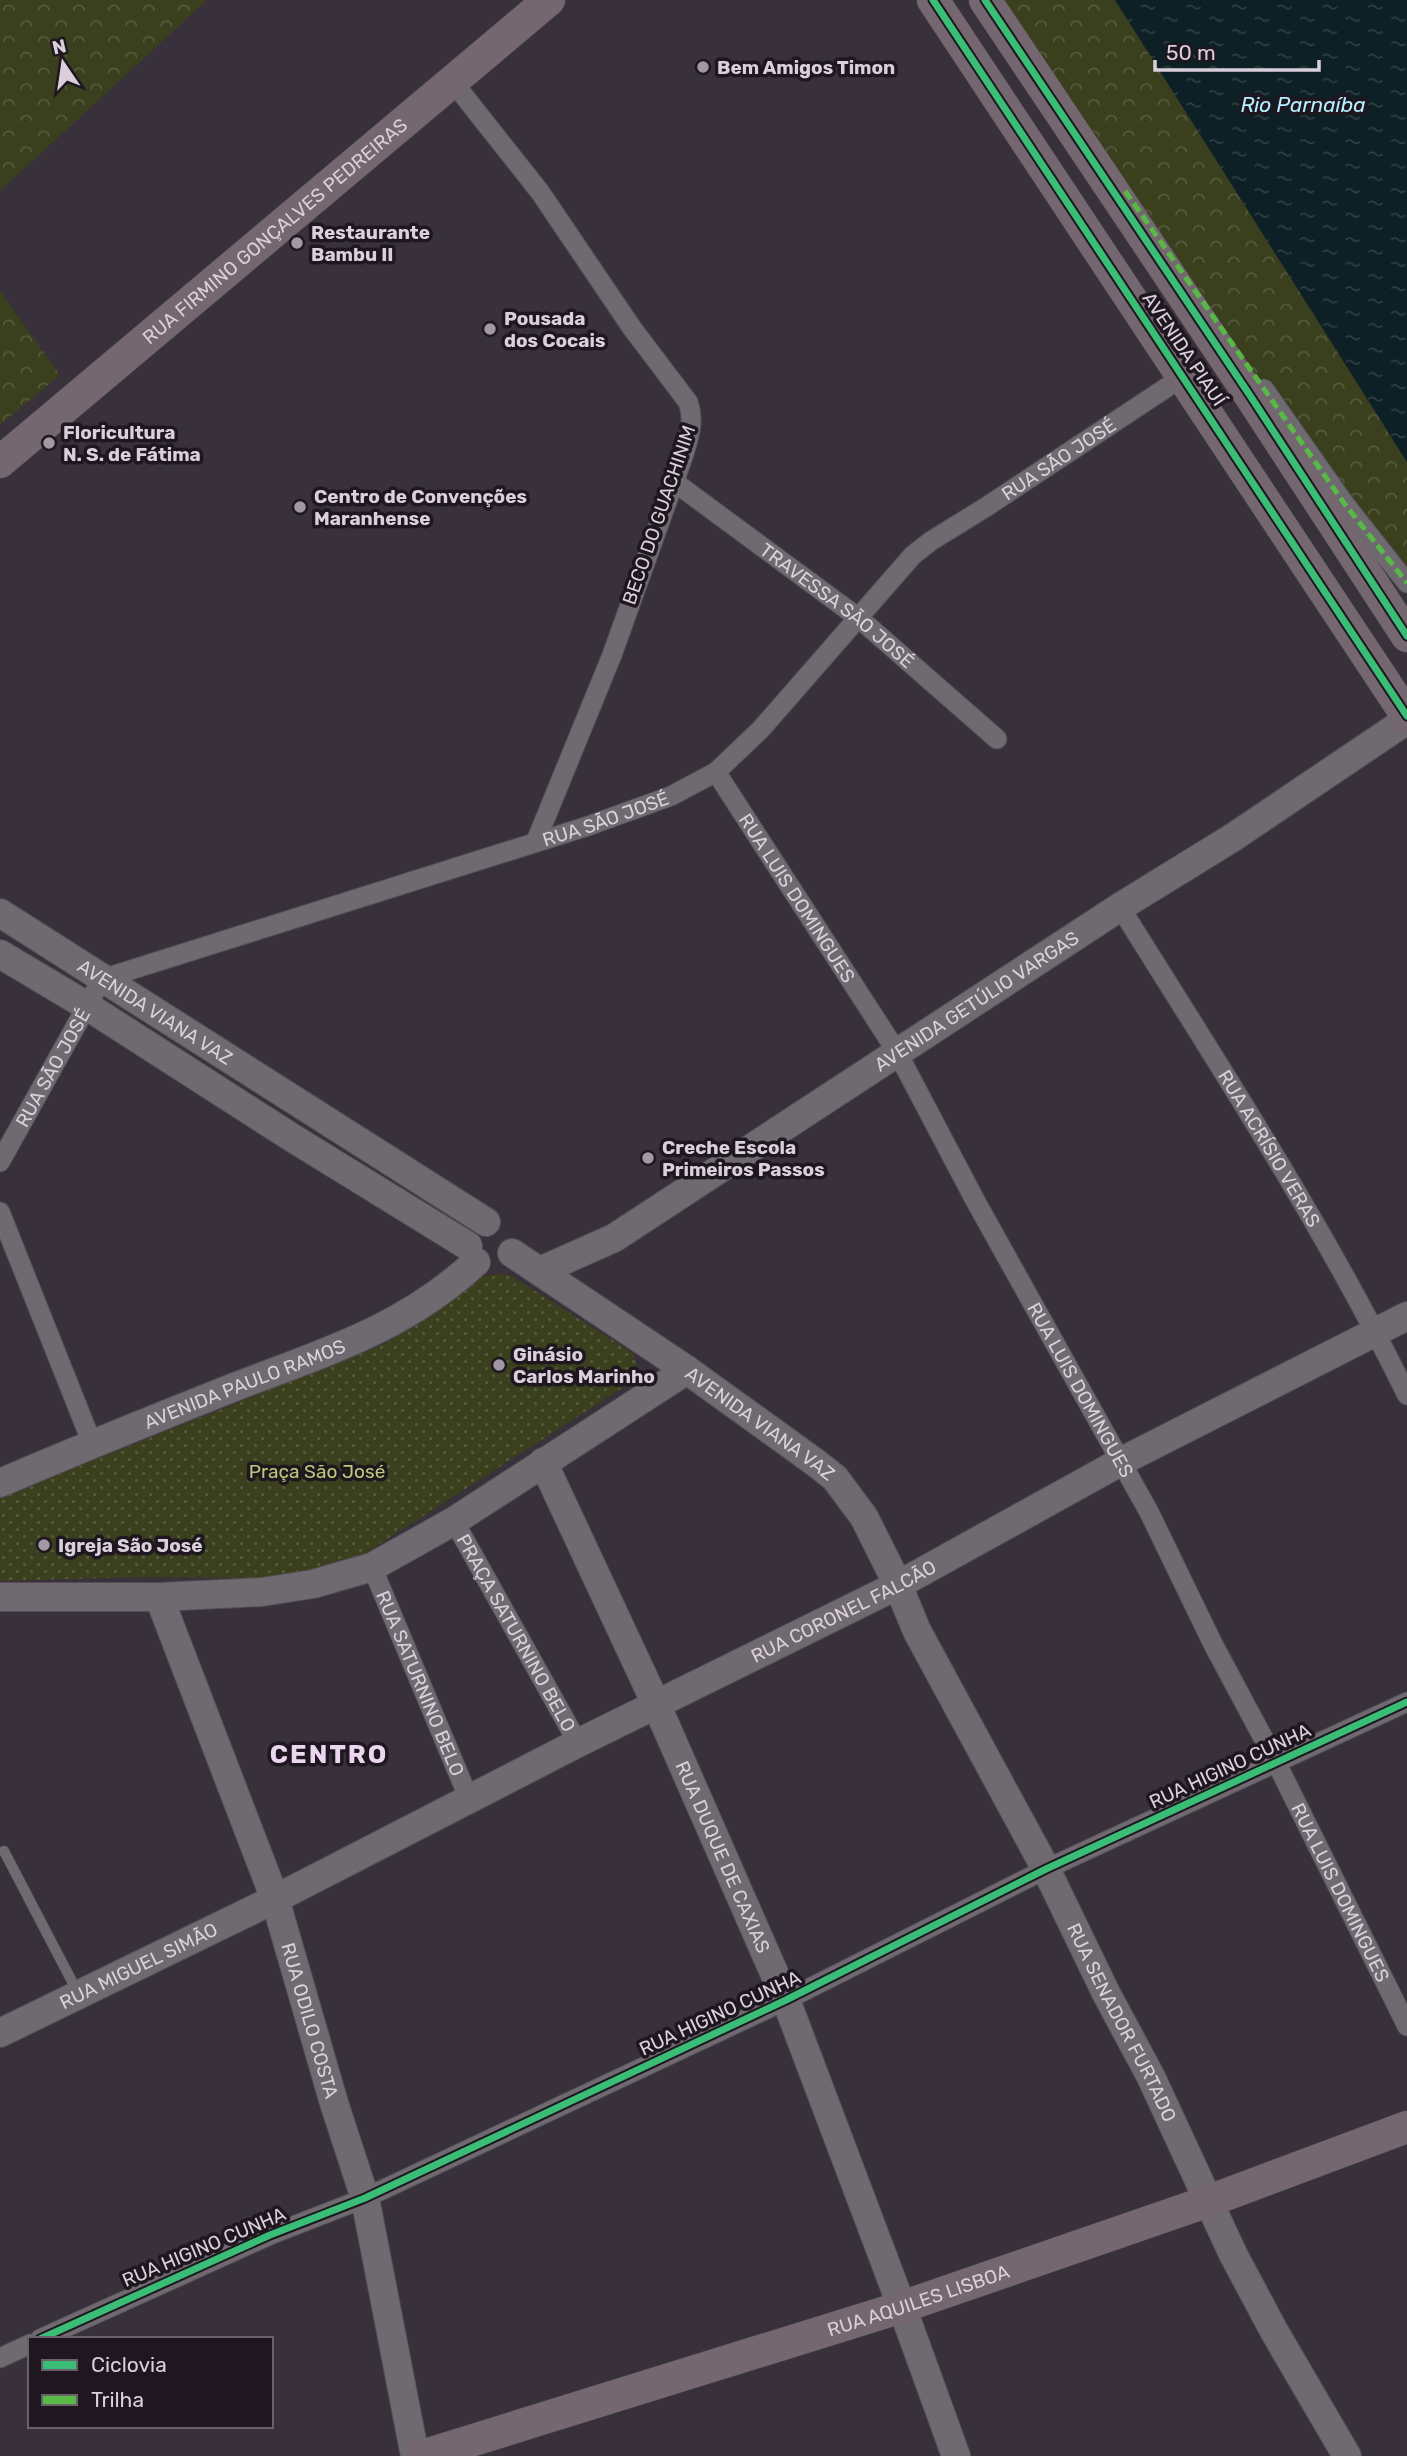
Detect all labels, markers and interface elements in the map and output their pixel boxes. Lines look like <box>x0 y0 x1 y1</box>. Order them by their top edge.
north arrow <box>28 28 98 98</box>
scale bar <box>1155 28 1320 72</box>
text: N <box>50 34 69 60</box>
text: 50 m <box>1166 40 1216 65</box>
place label: Bem Amigos Timon <box>717 56 895 79</box>
marker: Bem Amigos Timon <box>695 59 711 75</box>
water label: Rio Parnaíba <box>1240 92 1366 117</box>
street label: RUA FIRMINO GONÇALVES PEDREIRAS <box>138 113 412 349</box>
place label: Restaurante Bambu II <box>311 221 430 266</box>
marker: Restaurante Bambu II <box>289 235 305 251</box>
street label: AVENIDA PIAUÍ <box>1137 288 1231 411</box>
place label: Pousada dos Cocais <box>504 307 605 352</box>
marker: Pousada dos Cocais <box>482 321 498 337</box>
street label: RUA SÃO JOSÉ <box>997 413 1120 505</box>
place label: Floricultura N. S. de Fátima <box>63 421 201 466</box>
street label: BECO DO GUACHINIM <box>617 422 701 608</box>
marker: Floricultura N. S. de Fátima <box>41 435 57 451</box>
place label: Centro de Convenções Maranhense <box>314 485 527 530</box>
marker: Centro de Convenções Maranhense <box>292 499 308 515</box>
street label: TRAVESSA SÃO JOSÉ <box>756 538 919 673</box>
street label: RUA SÃO JOSÉ <box>540 786 672 851</box>
street label: RUA LUIS DOMINGUES <box>734 809 861 987</box>
street label: AVENIDA GETÚLIO VARGAS <box>870 926 1083 1076</box>
street label: AVENIDA VIANA VAZ <box>74 954 237 1069</box>
street label: RUA SÃO JOSÉ <box>10 1004 95 1131</box>
street label: RUA ACRÍSIO VERAS <box>1213 1065 1326 1231</box>
place label: Creche Escola Primeiros Passos <box>662 1136 825 1181</box>
marker: Creche Escola Primeiros Passos <box>640 1150 656 1166</box>
street label: RUA LUIS DOMINGUES <box>1023 1298 1139 1481</box>
street label: AVENIDA PAULO RAMOS <box>141 1334 349 1434</box>
place label: Ginásio Carlos Marinho <box>513 1343 655 1388</box>
marker: Ginásio Carlos Marinho <box>491 1357 507 1373</box>
street label: AVENIDA VIANA VAZ <box>681 1361 840 1485</box>
park label: Praça São José <box>249 1460 385 1483</box>
street label: PRAÇA SATURNINO BELO <box>452 1530 581 1736</box>
place label: Igreja São José <box>58 1534 203 1557</box>
marker: Igreja São José <box>36 1537 52 1553</box>
street label: RUA CORONEL FALCÃO <box>747 1555 940 1667</box>
street label: RUA SATURNINO BELO <box>372 1587 470 1779</box>
street label: RUA HIGINO CUNHA <box>1146 1718 1315 1814</box>
district label: CENTRO <box>270 1739 388 1770</box>
street label: RUA DUQUE DE CAXIAS <box>671 1757 775 1956</box>
street label: RUA LUIS DOMINGUES <box>1287 1799 1395 1986</box>
street label: RUA MIGUEL SIMÃO <box>56 1917 221 2014</box>
street label: RUA SENADOR FURTADO <box>1062 1919 1182 2125</box>
street label: RUA ODILO COSTA <box>277 1940 344 2101</box>
street label: RUA HIGINO CUNHA <box>636 1965 805 2061</box>
street label: RUA HIGINO CUNHA <box>119 2202 289 2292</box>
street label: RUA AQUILES LISBOA <box>824 2259 1012 2341</box>
legend <box>28 2337 273 2428</box>
text: Ciclovia <box>91 2352 167 2377</box>
text: Trilha <box>91 2387 144 2412</box>

